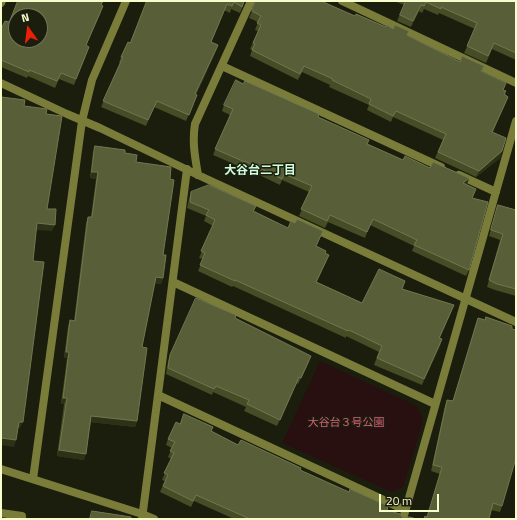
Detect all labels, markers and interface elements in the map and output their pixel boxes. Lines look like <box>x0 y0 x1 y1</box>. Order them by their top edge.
north arrow <box>8 8 48 48</box>
text: N <box>20 9 31 26</box>
district label: 大谷台二丁目 <box>224 164 296 178</box>
park label: 大谷台３号公園 <box>308 416 384 430</box>
scale bar <box>381 486 441 512</box>
text: 20 m <box>386 491 412 510</box>

